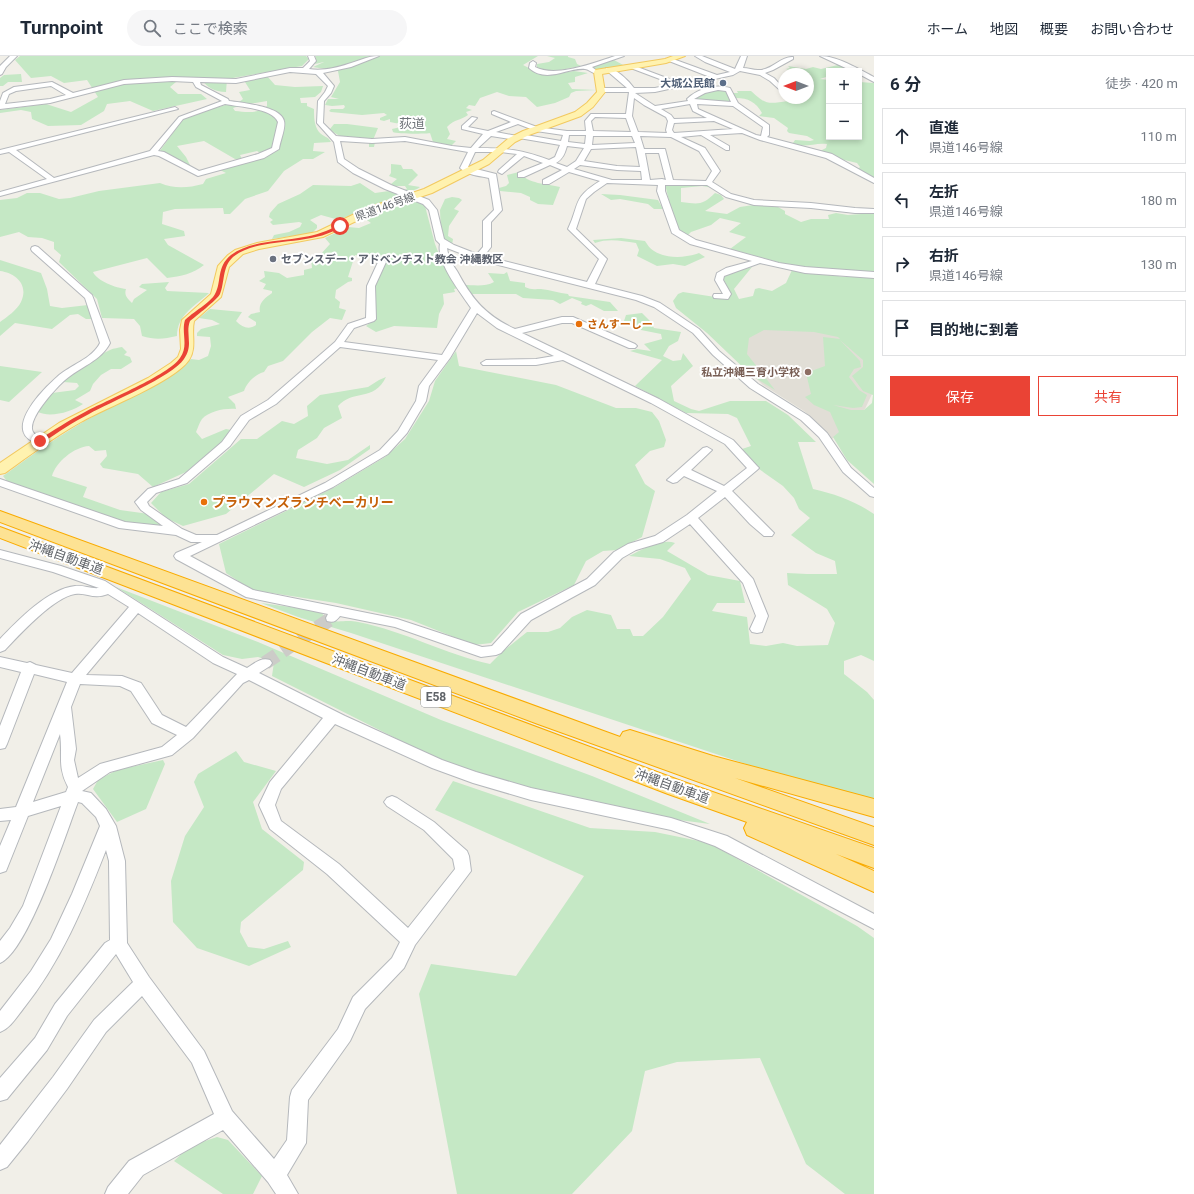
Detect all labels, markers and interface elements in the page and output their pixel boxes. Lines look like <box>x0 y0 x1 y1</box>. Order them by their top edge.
search box <box>127 10 407 46</box>
text: Turnpoint <box>20 16 103 39</box>
icon: search <box>141 17 163 39</box>
text: ここで検索 <box>173 20 248 38</box>
text: ホーム <box>926 21 968 37</box>
text: 地図 <box>990 21 1018 37</box>
text: 概要 <box>1040 21 1068 37</box>
text: お問い合わせ <box>1090 21 1174 37</box>
north arrow <box>778 68 814 104</box>
map controls <box>826 68 862 140</box>
button: + <box>826 68 862 104</box>
text: 6 分 <box>890 74 921 94</box>
text: 徒歩 · 420 m <box>1106 76 1178 91</box>
place label: 大城公民館 <box>660 77 715 90</box>
marker: 大城公民館 <box>718 78 728 88</box>
button: − <box>826 104 862 140</box>
district label: 荻道 <box>399 116 425 131</box>
text: 直進 <box>929 119 959 137</box>
icon: ahead <box>891 125 913 147</box>
text: 110 m <box>1140 129 1177 144</box>
text: 県道146号線 <box>929 140 1003 155</box>
text: 左折 <box>929 183 959 201</box>
icon: left <box>891 189 913 211</box>
street label: 県道146号線 <box>353 190 417 224</box>
text: 180 m <box>1140 193 1177 208</box>
text: 県道146号線 <box>929 204 1003 219</box>
route start <box>331 217 349 235</box>
text: 右折 <box>929 247 959 265</box>
place label: セブンスデー・アドベンチスト教会 沖縄教区 <box>281 253 504 266</box>
icon: right <box>891 253 913 275</box>
marker: セブンスデー・アドベンチスト教会 沖縄教区 <box>268 254 278 264</box>
text: 130 m <box>1140 257 1177 272</box>
text: 県道146号線 <box>929 268 1003 283</box>
icon: arrive <box>891 317 913 339</box>
place label: さんすーしー <box>587 318 653 331</box>
marker: さんすーしー <box>574 319 584 329</box>
text: 目的地に到着 <box>929 321 1019 339</box>
place label: 私立沖縄三育小学校 <box>701 366 800 379</box>
marker: 私立沖縄三育小学校 <box>803 367 813 377</box>
button: 保存 <box>890 376 1030 416</box>
button: 共有 <box>1038 376 1178 416</box>
route end <box>31 432 49 450</box>
place label: プラウマンズランチベーカリー <box>212 495 394 510</box>
marker: プラウマンズランチベーカリー <box>199 497 209 507</box>
street label: 沖縄自動車道 <box>27 537 105 577</box>
street label: 沖縄自動車道 <box>330 651 408 693</box>
road number: E58 <box>421 687 451 707</box>
street label: 沖縄自動車道 <box>633 766 711 806</box>

